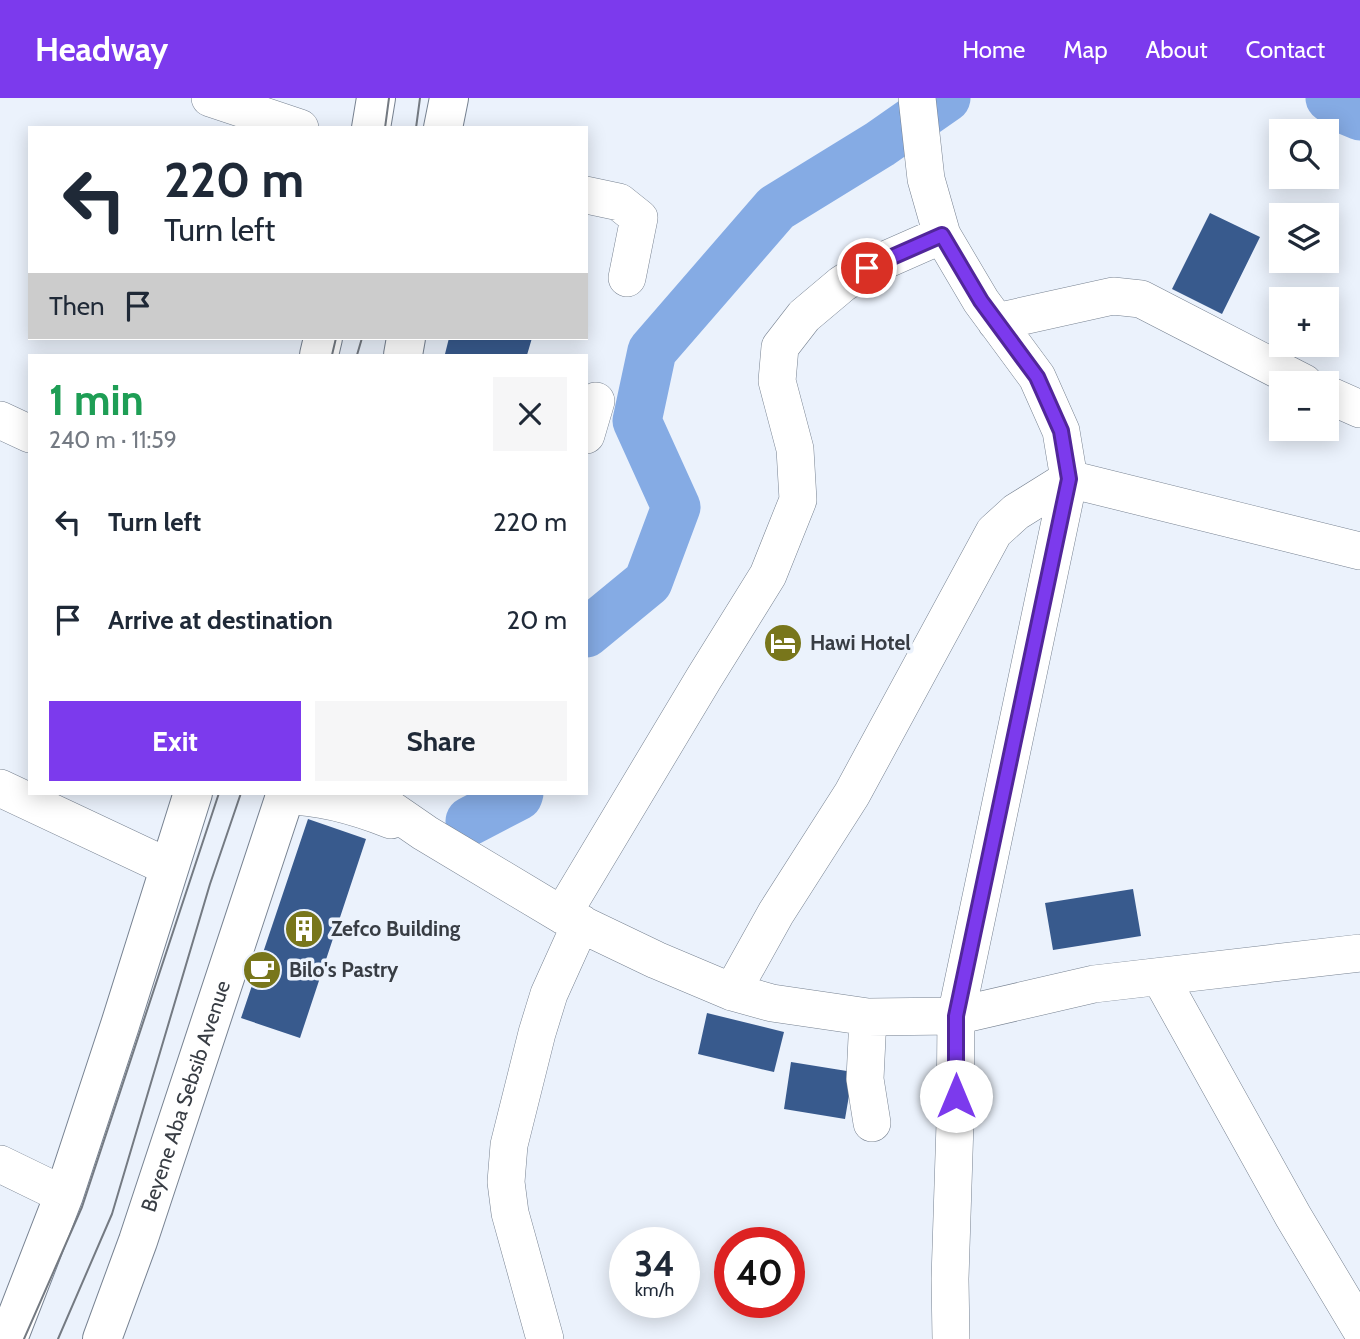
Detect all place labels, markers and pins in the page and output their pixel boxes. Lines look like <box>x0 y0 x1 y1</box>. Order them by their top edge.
pin <box>837 238 897 298</box>
hotel icon: Hawi Hotel <box>762 622 804 664</box>
place label: Hawi Hotel <box>810 630 911 655</box>
building icon: Zefco Building <box>283 908 325 950</box>
place label: Zefco Building <box>331 916 461 941</box>
cafe icon: Bilo's Pastry <box>241 949 283 991</box>
place label: Bilo's Pastry <box>289 957 399 982</box>

